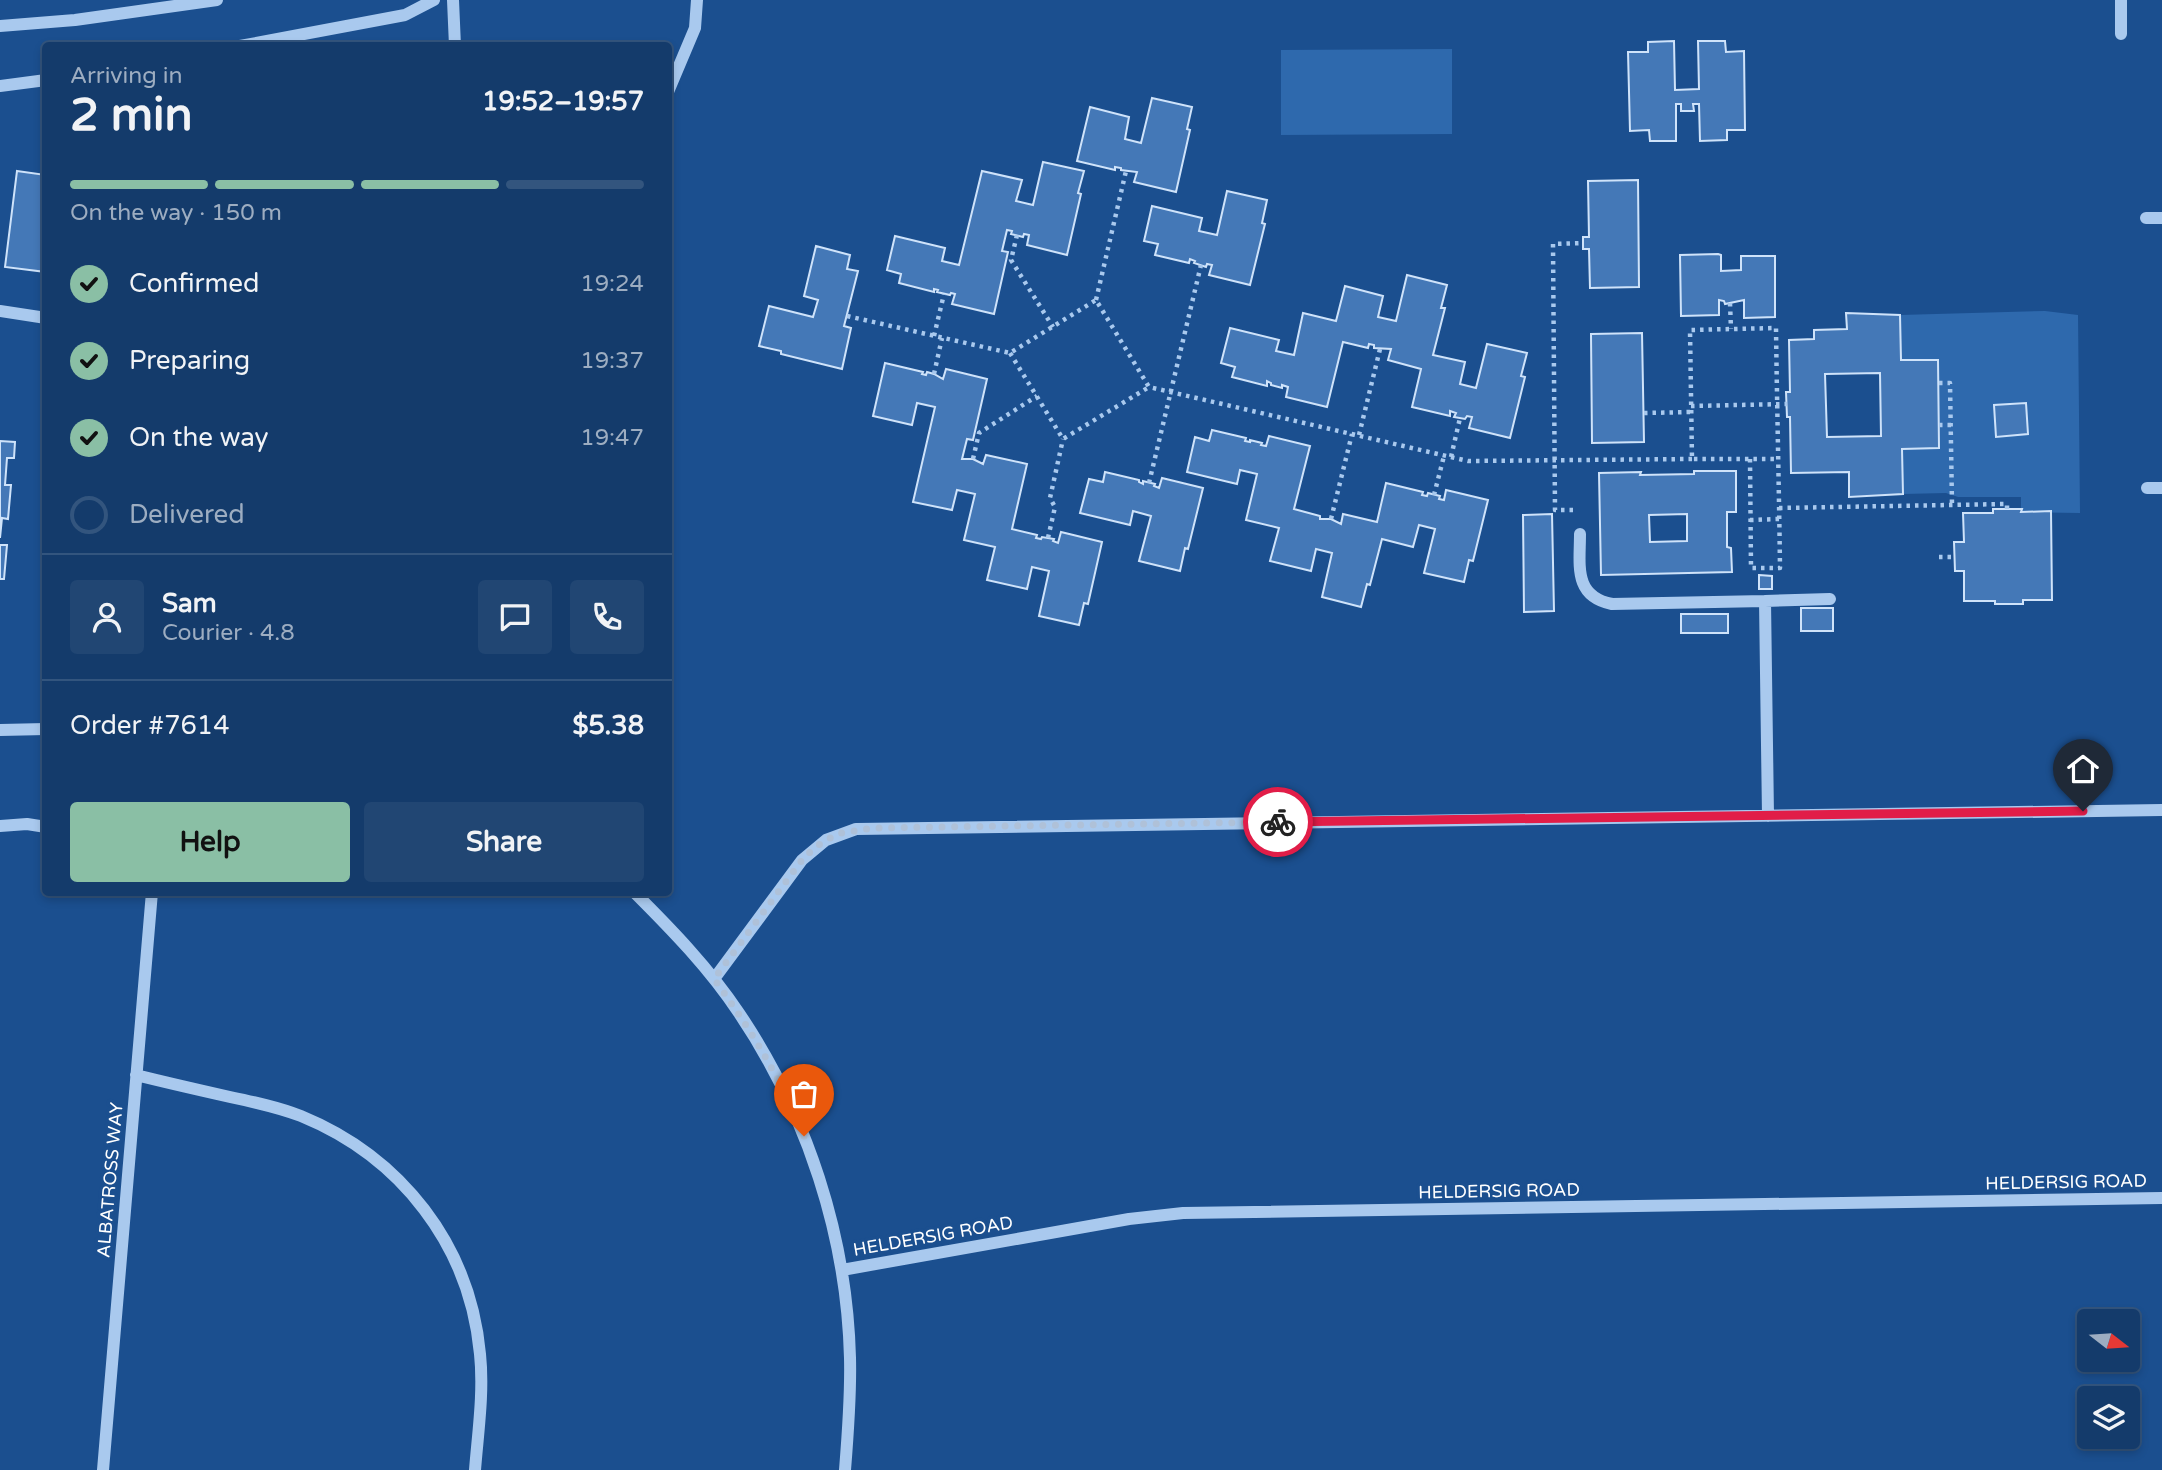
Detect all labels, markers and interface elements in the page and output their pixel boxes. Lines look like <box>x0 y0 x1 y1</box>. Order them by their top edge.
text: Arriving in <box>70 62 183 90</box>
text: 19:52–19:57 <box>482 86 644 117</box>
text: 2 min <box>70 88 193 143</box>
text: On the way · 150 m <box>70 199 282 227</box>
icon: check <box>70 265 108 303</box>
text: Confirmed <box>129 268 259 299</box>
text: 19:24 <box>580 270 644 298</box>
icon: check <box>70 342 108 380</box>
text: Preparing <box>129 345 250 376</box>
text: 19:37 <box>580 347 644 375</box>
icon: check <box>70 419 108 457</box>
text: On the way <box>129 422 269 453</box>
text: 19:47 <box>580 424 644 452</box>
text: Delivered <box>129 499 245 530</box>
button: person <box>70 580 144 654</box>
button: chat <box>478 580 552 654</box>
button: phone <box>570 580 644 654</box>
text: Sam <box>162 588 217 619</box>
text: Courier · 4.8 <box>162 619 295 647</box>
text: Order #7614 <box>70 710 230 741</box>
text: $5.38 <box>572 710 644 741</box>
pin <box>2053 739 2113 811</box>
icon: home <box>2064 750 2102 788</box>
courier <box>1243 787 1313 857</box>
button: Help <box>70 802 350 882</box>
button: Share <box>364 802 644 882</box>
icon: bike <box>1259 803 1297 841</box>
pin <box>774 1064 834 1136</box>
icon: bag <box>785 1075 823 1113</box>
street label: ALBATROSS WAY <box>92 1101 128 1259</box>
street label: HELDERSIG ROAD <box>1985 1170 2147 1194</box>
street label: HELDERSIG ROAD <box>1418 1179 1580 1203</box>
street label: HELDERSIG ROAD <box>851 1211 1015 1261</box>
north arrow <box>2077 1309 2140 1372</box>
map controls <box>2077 1309 2140 1449</box>
button: layers <box>2077 1386 2140 1449</box>

